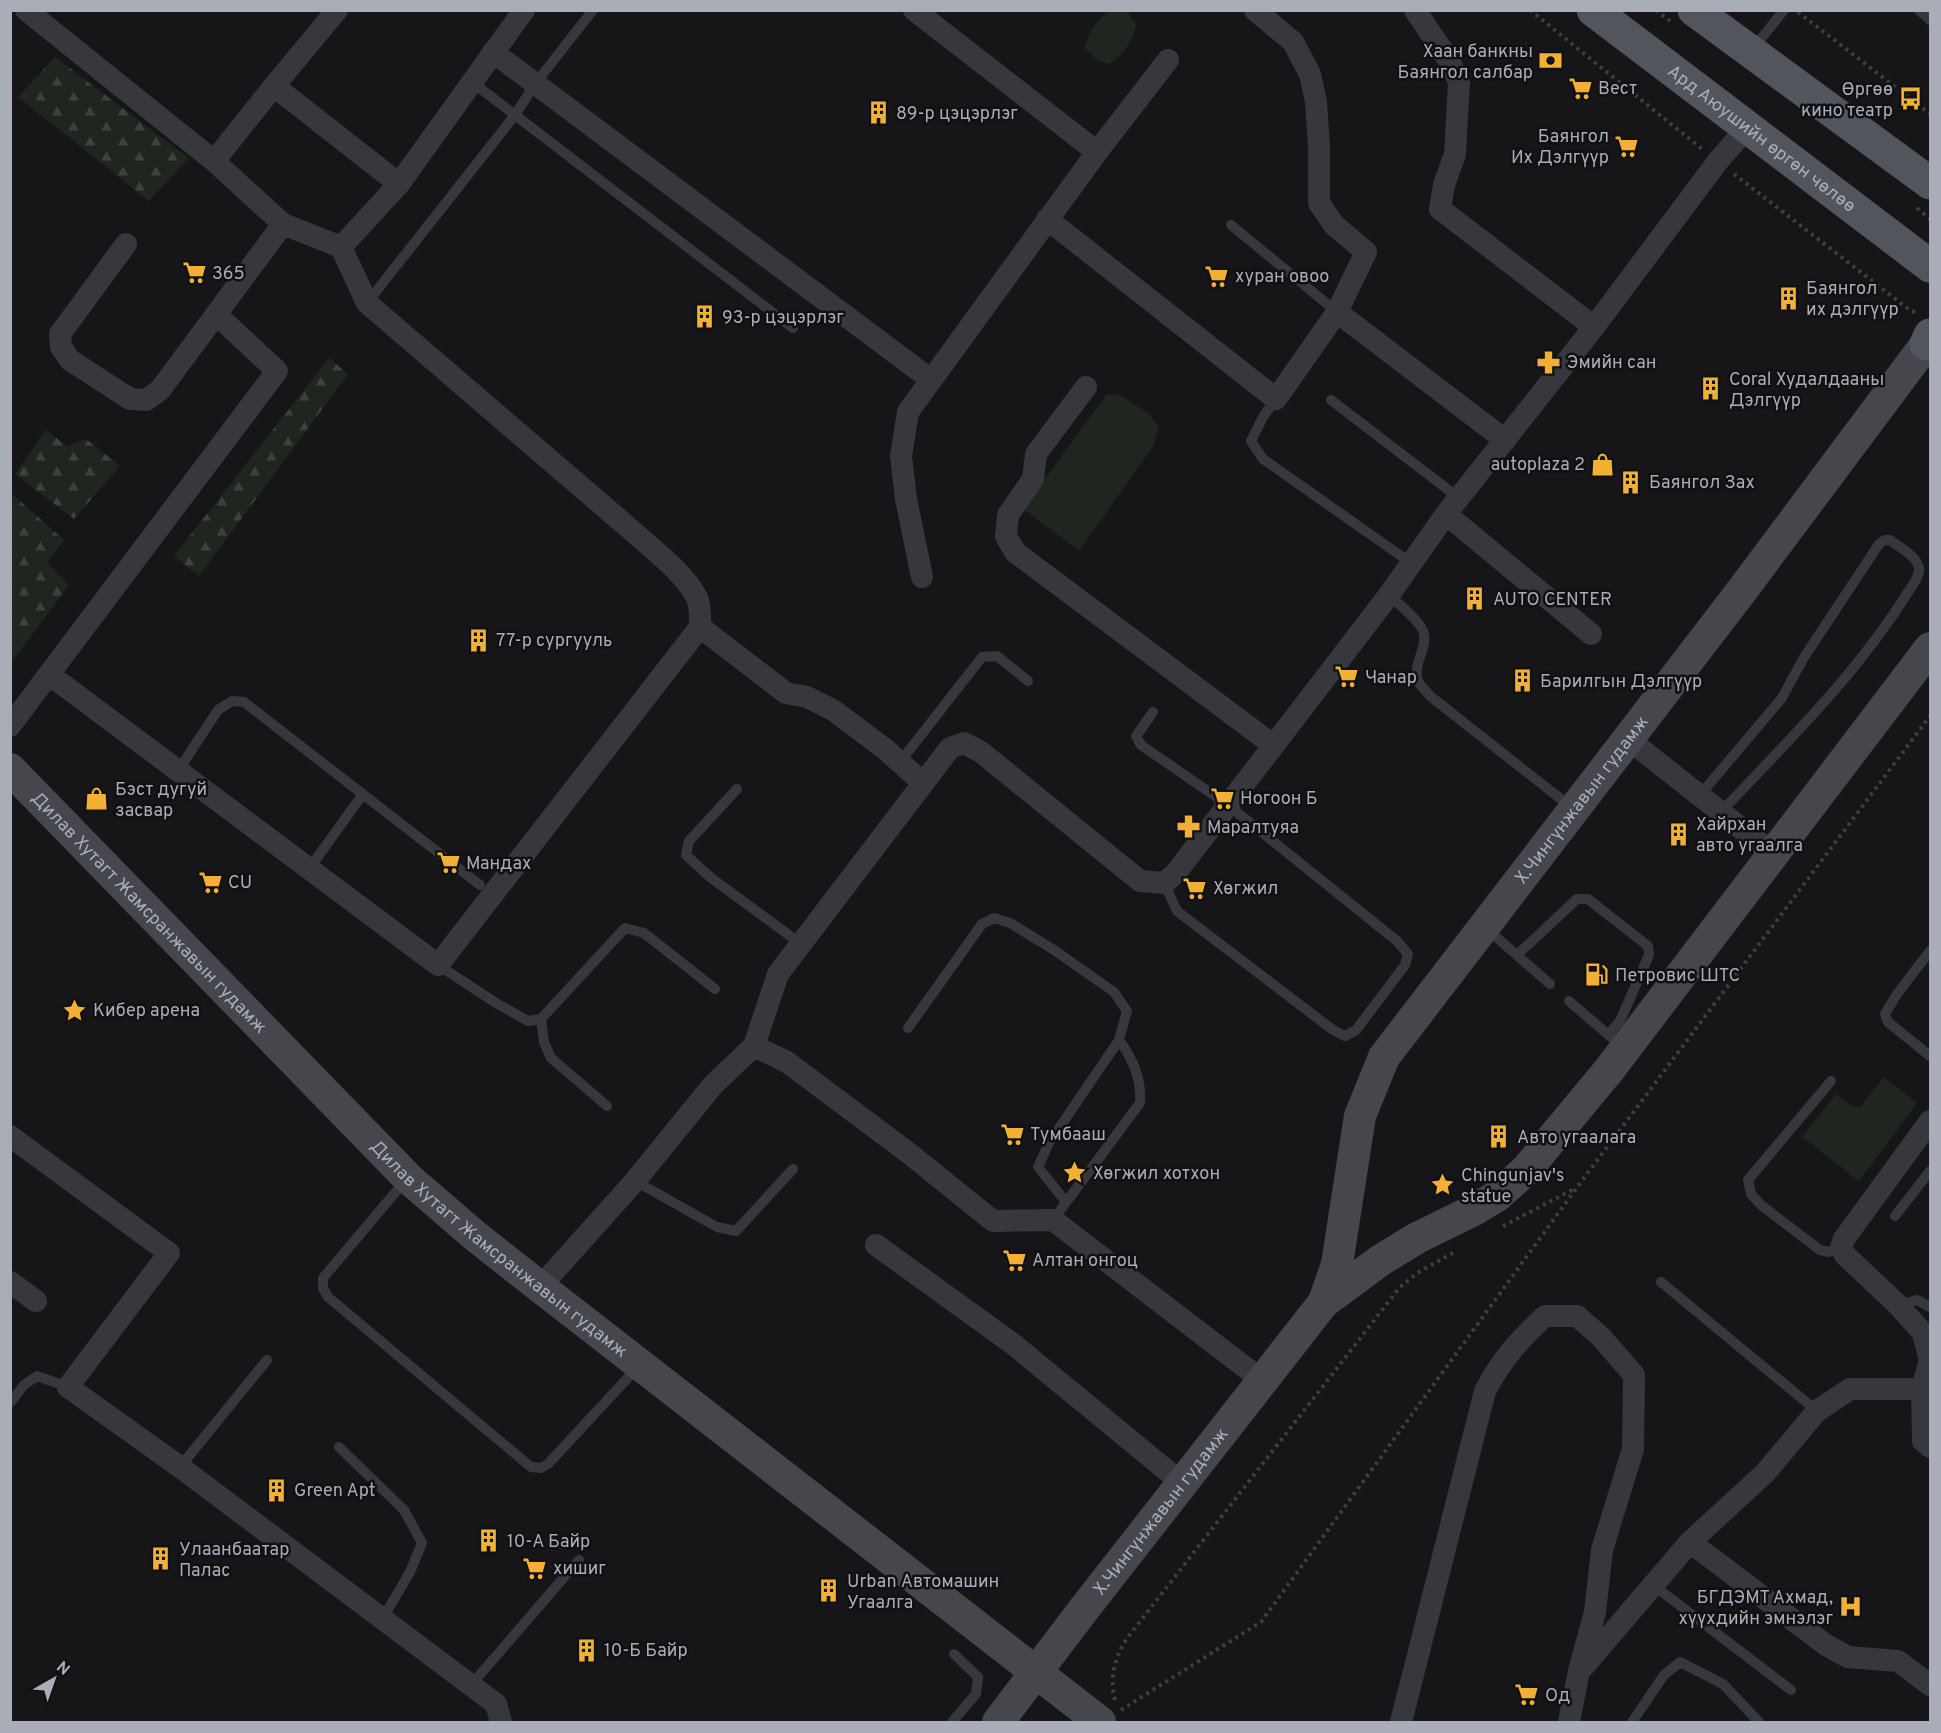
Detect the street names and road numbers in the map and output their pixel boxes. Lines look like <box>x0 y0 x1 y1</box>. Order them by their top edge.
street label: Ард Аюушийн өргөн чөлөө <box>1662 60 1860 218</box>
street label: Х.Чингүнжавын гудамж <box>1511 712 1655 890</box>
street label: Дилав Хутагт Жамсранжавын гудамж <box>26 788 271 1039</box>
street label: Дилав Хутагт Жамсранжавын гудамж <box>364 1136 632 1364</box>
street label: Х.Чингүнжавын гудамж <box>1089 1424 1234 1601</box>

